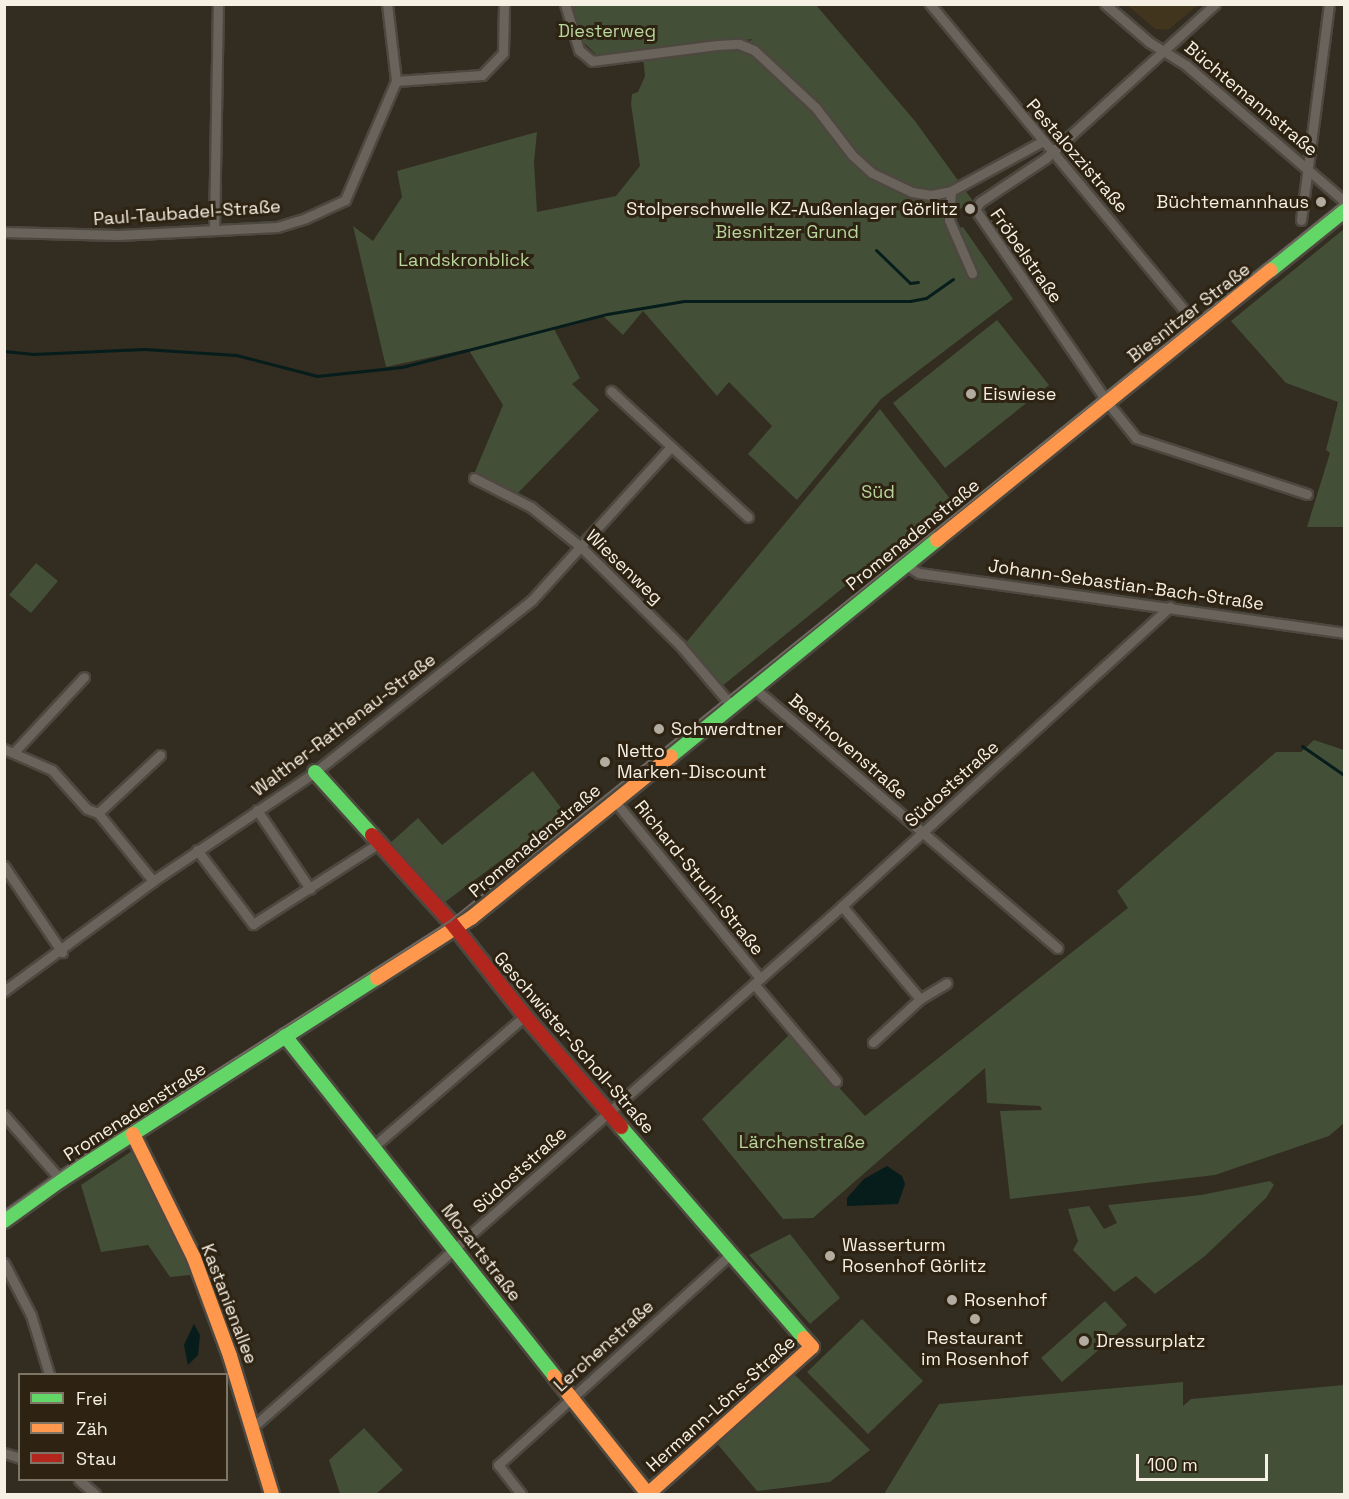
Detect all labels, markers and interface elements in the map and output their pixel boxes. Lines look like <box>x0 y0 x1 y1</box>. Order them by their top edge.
park label: Diesterweg <box>558 20 656 42</box>
street label: Büchtemannstraße <box>1180 37 1322 161</box>
street label: Pestalozzistraße <box>1022 95 1132 217</box>
place label: Büchtemannhaus <box>1156 191 1309 213</box>
marker: Büchtemannhaus <box>1314 195 1328 209</box>
street label: Paul-Taubadel-Straße <box>93 196 281 230</box>
place label: Stolperschwelle KZ-Außenlager Görlitz <box>626 198 958 220</box>
marker: Stolperschwelle KZ-Außenlager Görlitz <box>963 202 977 216</box>
street label: Fröbelstraße <box>986 205 1066 307</box>
park label: Biesnitzer Grund <box>715 221 859 243</box>
park label: Landskronblick <box>398 249 530 271</box>
street label: Biesnitzer Straße <box>1123 259 1255 367</box>
place label: Eiswiese <box>983 383 1057 405</box>
marker: Eiswiese <box>964 387 978 401</box>
street label: Promenadenstraße <box>842 475 984 595</box>
park label: Süd <box>861 481 895 503</box>
street label: Wiesenweg <box>581 525 667 609</box>
street label: Johann-Sebastian-Bach-Straße <box>987 555 1265 615</box>
street label: Walther-Rathenau-Straße <box>248 649 440 801</box>
street label: Beethovenstraße <box>784 690 912 804</box>
place label: Schwerdtner <box>671 718 783 740</box>
marker: Schwerdtner <box>652 722 666 736</box>
street label: Südoststraße <box>901 736 1003 832</box>
place label: Netto Marken-Discount <box>617 741 767 783</box>
marker: Netto Marken-Discount <box>598 755 612 769</box>
street label: Promenadenstraße <box>465 780 605 902</box>
street label: Richard-Struhl-Straße <box>630 796 768 960</box>
street label: Geschwister-Scholl-Straße <box>489 948 659 1138</box>
street label: Promenadenstraße <box>60 1058 210 1166</box>
street label: Südoststraße <box>469 1122 571 1218</box>
park label: Lärchenstraße <box>739 1131 865 1153</box>
street label: Mozartstraße <box>436 1200 526 1306</box>
place label: Wasserturm Rosenhof Görlitz <box>842 1235 986 1278</box>
street label: Kastanienallee <box>196 1241 262 1367</box>
marker: Wasserturm Rosenhof Görlitz <box>823 1249 837 1263</box>
place label: Rosenhof <box>964 1289 1047 1311</box>
marker: Rosenhof <box>945 1293 959 1307</box>
street label: Lerchenstraße <box>550 1296 658 1396</box>
marker: Restaurant im Rosenhof <box>968 1312 982 1326</box>
place label: Restaurant im Rosenhof <box>921 1328 1029 1370</box>
place label: Dressurplatz <box>1096 1330 1205 1352</box>
street label: Hermann-Löns-Straße <box>642 1331 800 1477</box>
marker: Dressurplatz <box>1077 1334 1091 1348</box>
legend <box>18 1373 228 1481</box>
text: Frei <box>76 1387 107 1410</box>
text: Zäh <box>76 1417 108 1440</box>
scale bar <box>1139 1442 1271 1480</box>
text: Stau <box>76 1447 116 1470</box>
text: 100 m <box>1147 1453 1198 1476</box>

